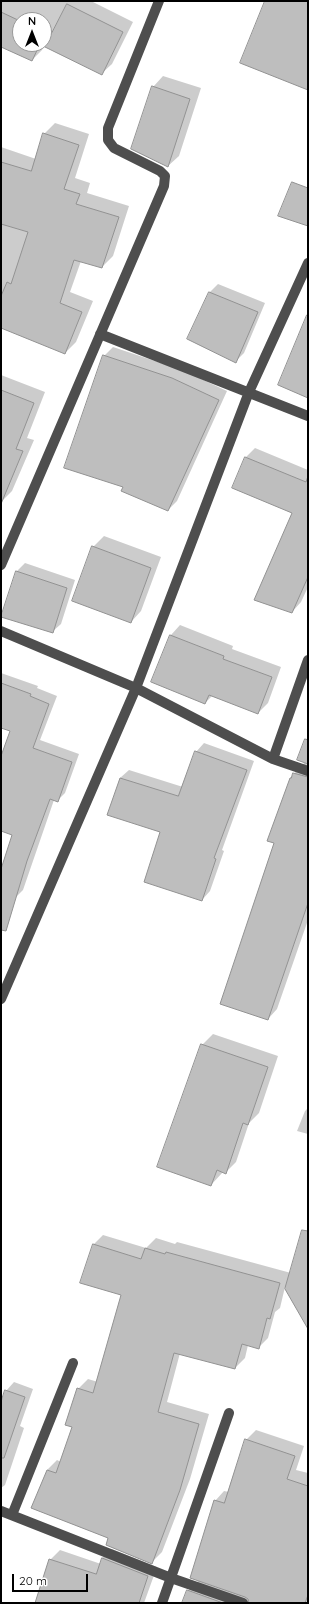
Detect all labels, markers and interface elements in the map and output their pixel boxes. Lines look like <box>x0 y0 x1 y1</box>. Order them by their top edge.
north arrow <box>12 12 52 52</box>
text: N <box>28 14 36 28</box>
scale bar <box>14 1566 90 1592</box>
text: 20 m <box>19 1573 47 1588</box>

